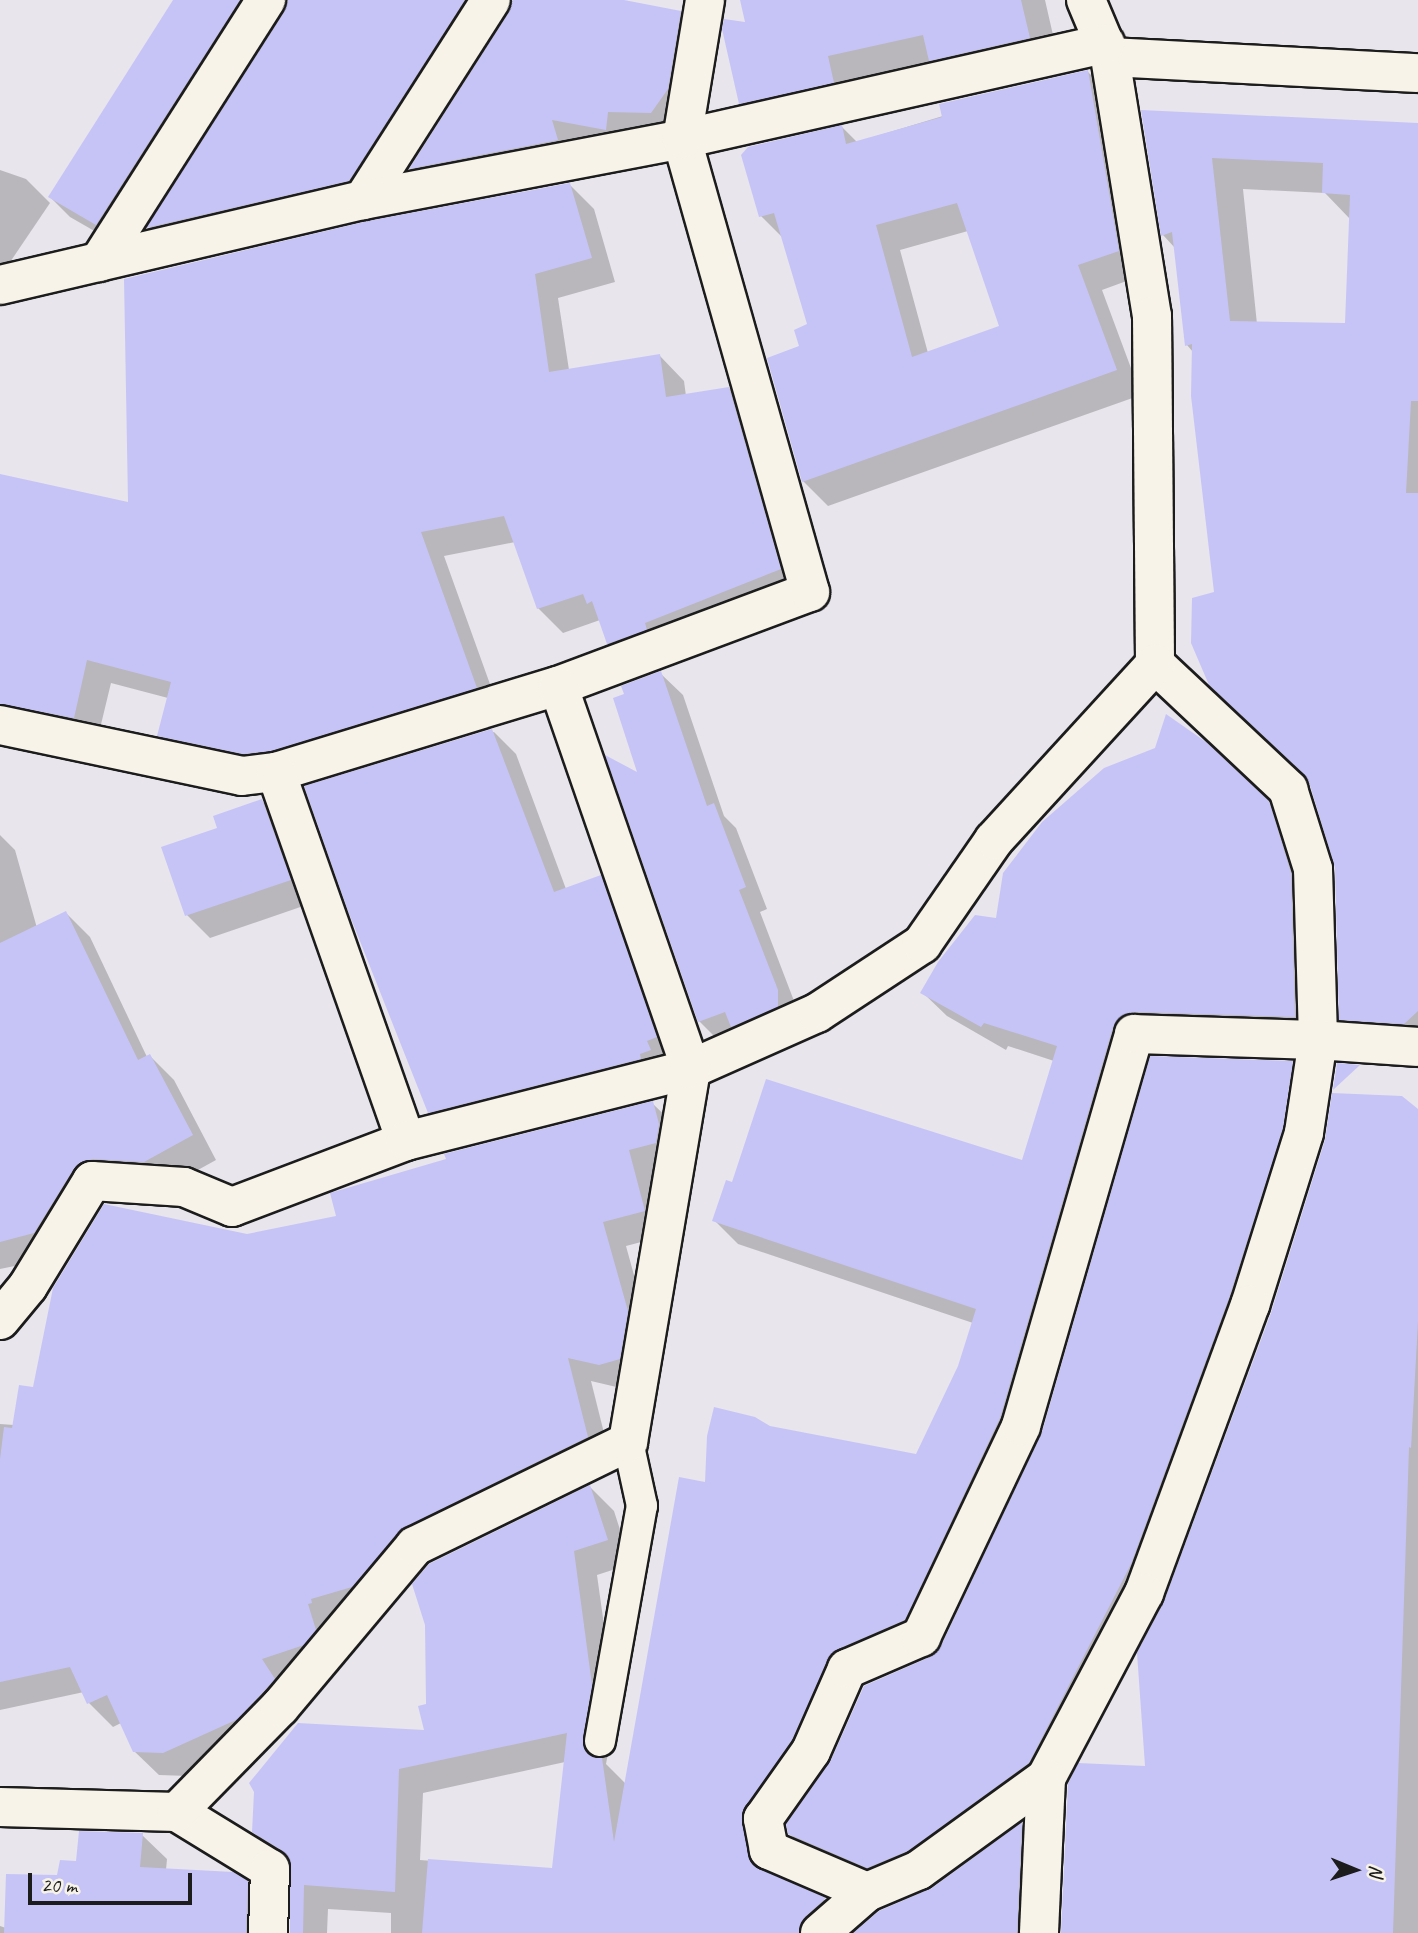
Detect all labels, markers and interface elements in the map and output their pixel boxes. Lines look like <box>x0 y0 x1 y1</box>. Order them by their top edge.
north arrow <box>1320 1835 1390 1905</box>
scale bar <box>32 1860 196 1904</box>
text: N <box>1364 1864 1388 1877</box>
text: 20 m <box>41 1872 77 1898</box>

